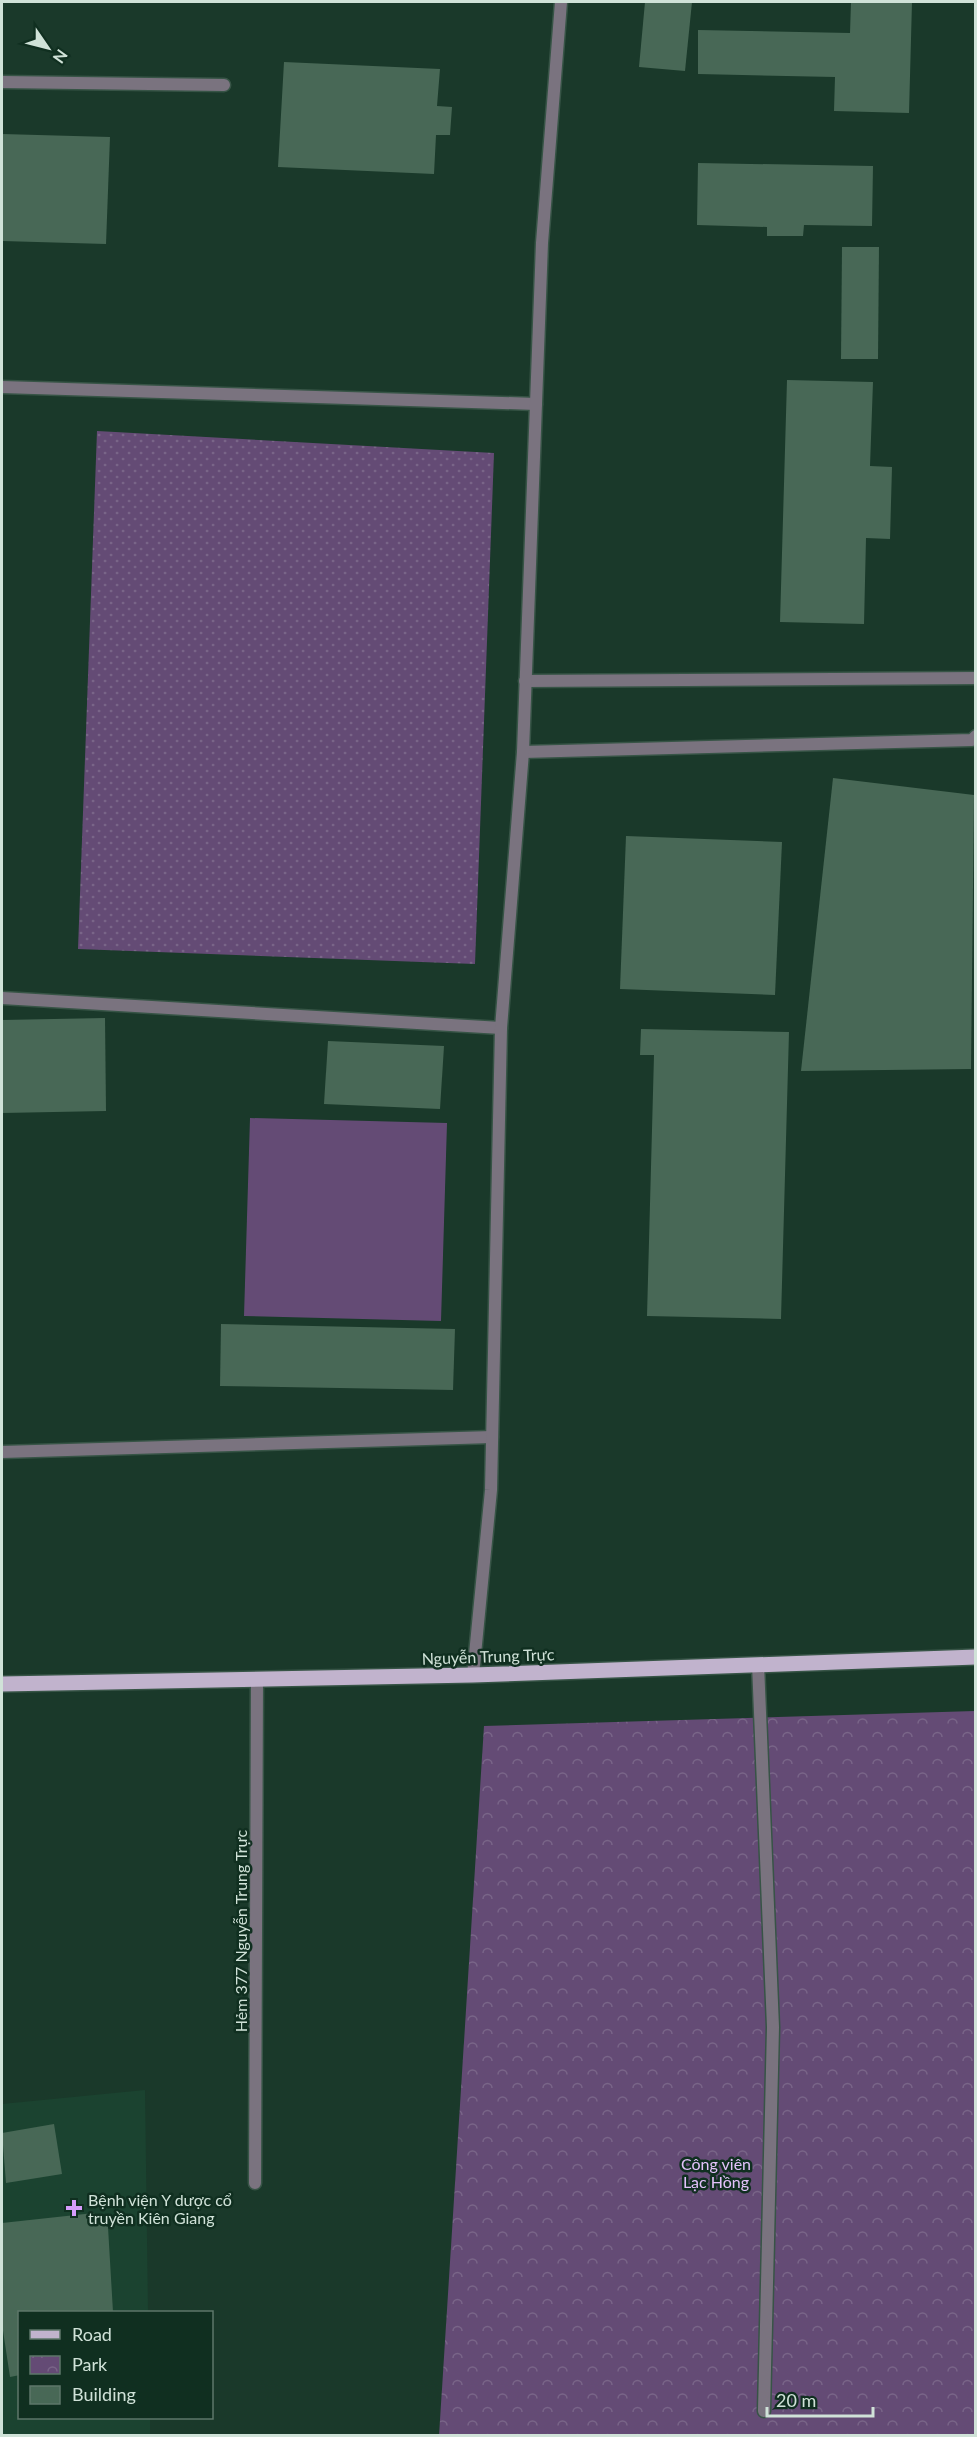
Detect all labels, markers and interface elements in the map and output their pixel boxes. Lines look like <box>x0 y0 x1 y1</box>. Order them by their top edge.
north arrow <box>18 18 78 78</box>
text: N <box>49 46 72 67</box>
street label: Nguyễn Trung Trực <box>421 1644 555 1668</box>
street label: Hẻm 377 Nguyễn Trung Trực <box>231 1829 250 2032</box>
park label: Công viên Lạc Hồng <box>681 2154 751 2191</box>
place label: Bệnh viện Y dược cổ truyền Kiên Giang <box>88 2190 232 2227</box>
marker: Bệnh viện Y dược cổ truyền Kiên Giang <box>65 2199 83 2217</box>
legend <box>18 2311 213 2419</box>
text: Road <box>72 2323 112 2345</box>
text: Park <box>72 2353 108 2375</box>
scale bar <box>767 2380 874 2418</box>
text: Building <box>72 2383 136 2405</box>
text: 20 m <box>776 2389 816 2411</box>

